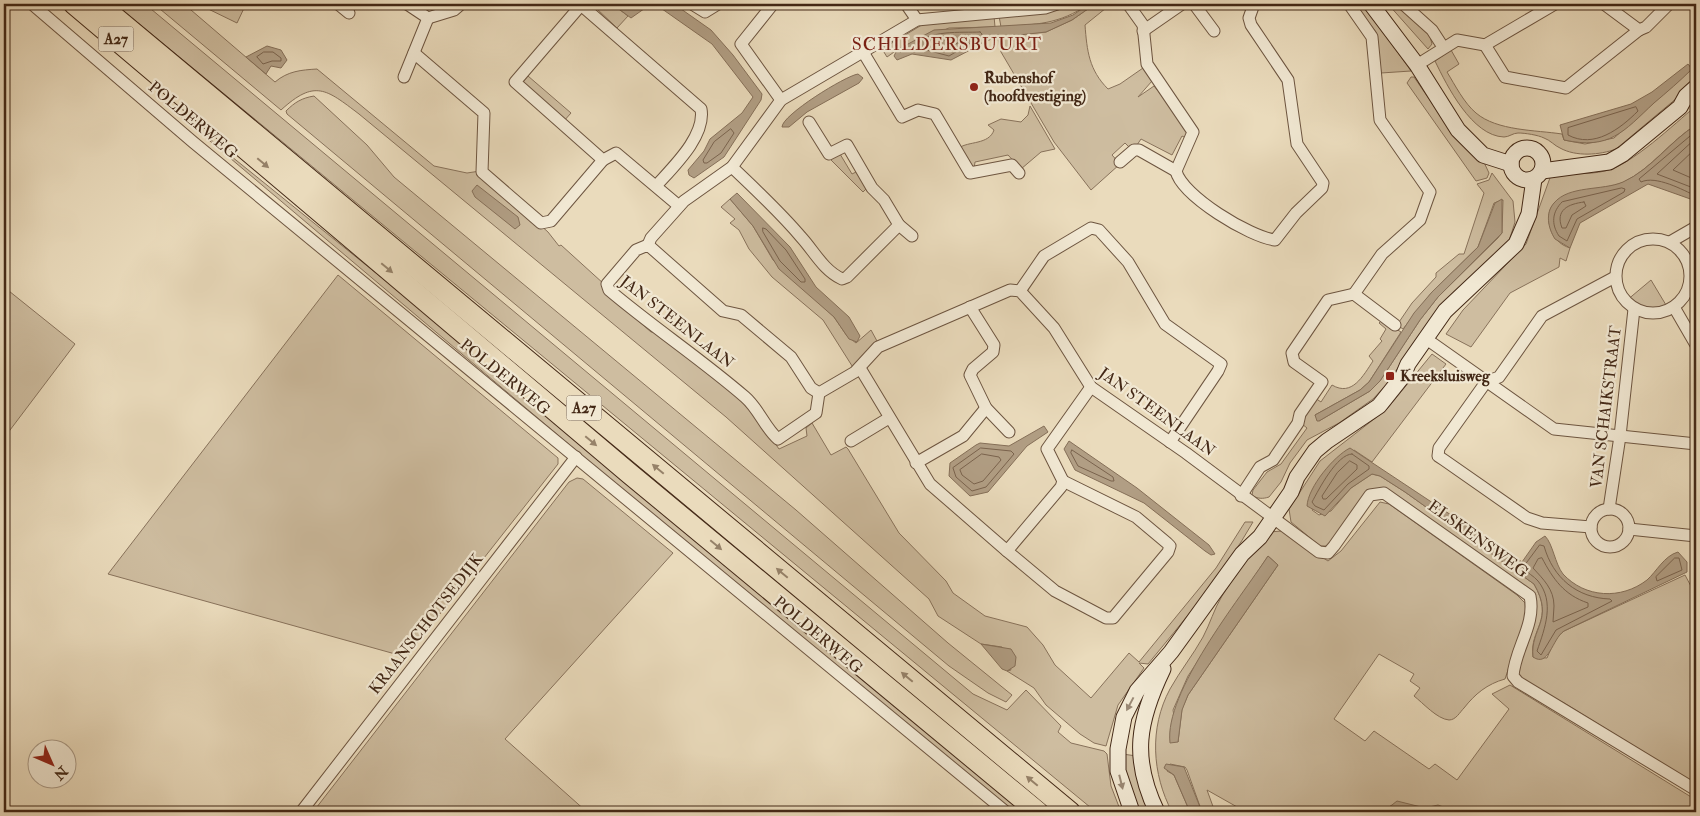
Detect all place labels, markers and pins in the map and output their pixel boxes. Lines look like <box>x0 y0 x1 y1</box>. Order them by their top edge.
place label: Rubenshof (hoofdvestiging) <box>984 68 1086 107</box>
marker: Rubenshof (hoofdvestiging) <box>968 81 980 93</box>
place label: Kreeksluisweg <box>1400 366 1491 387</box>
marker: Kreeksluisweg <box>1384 370 1396 382</box>

